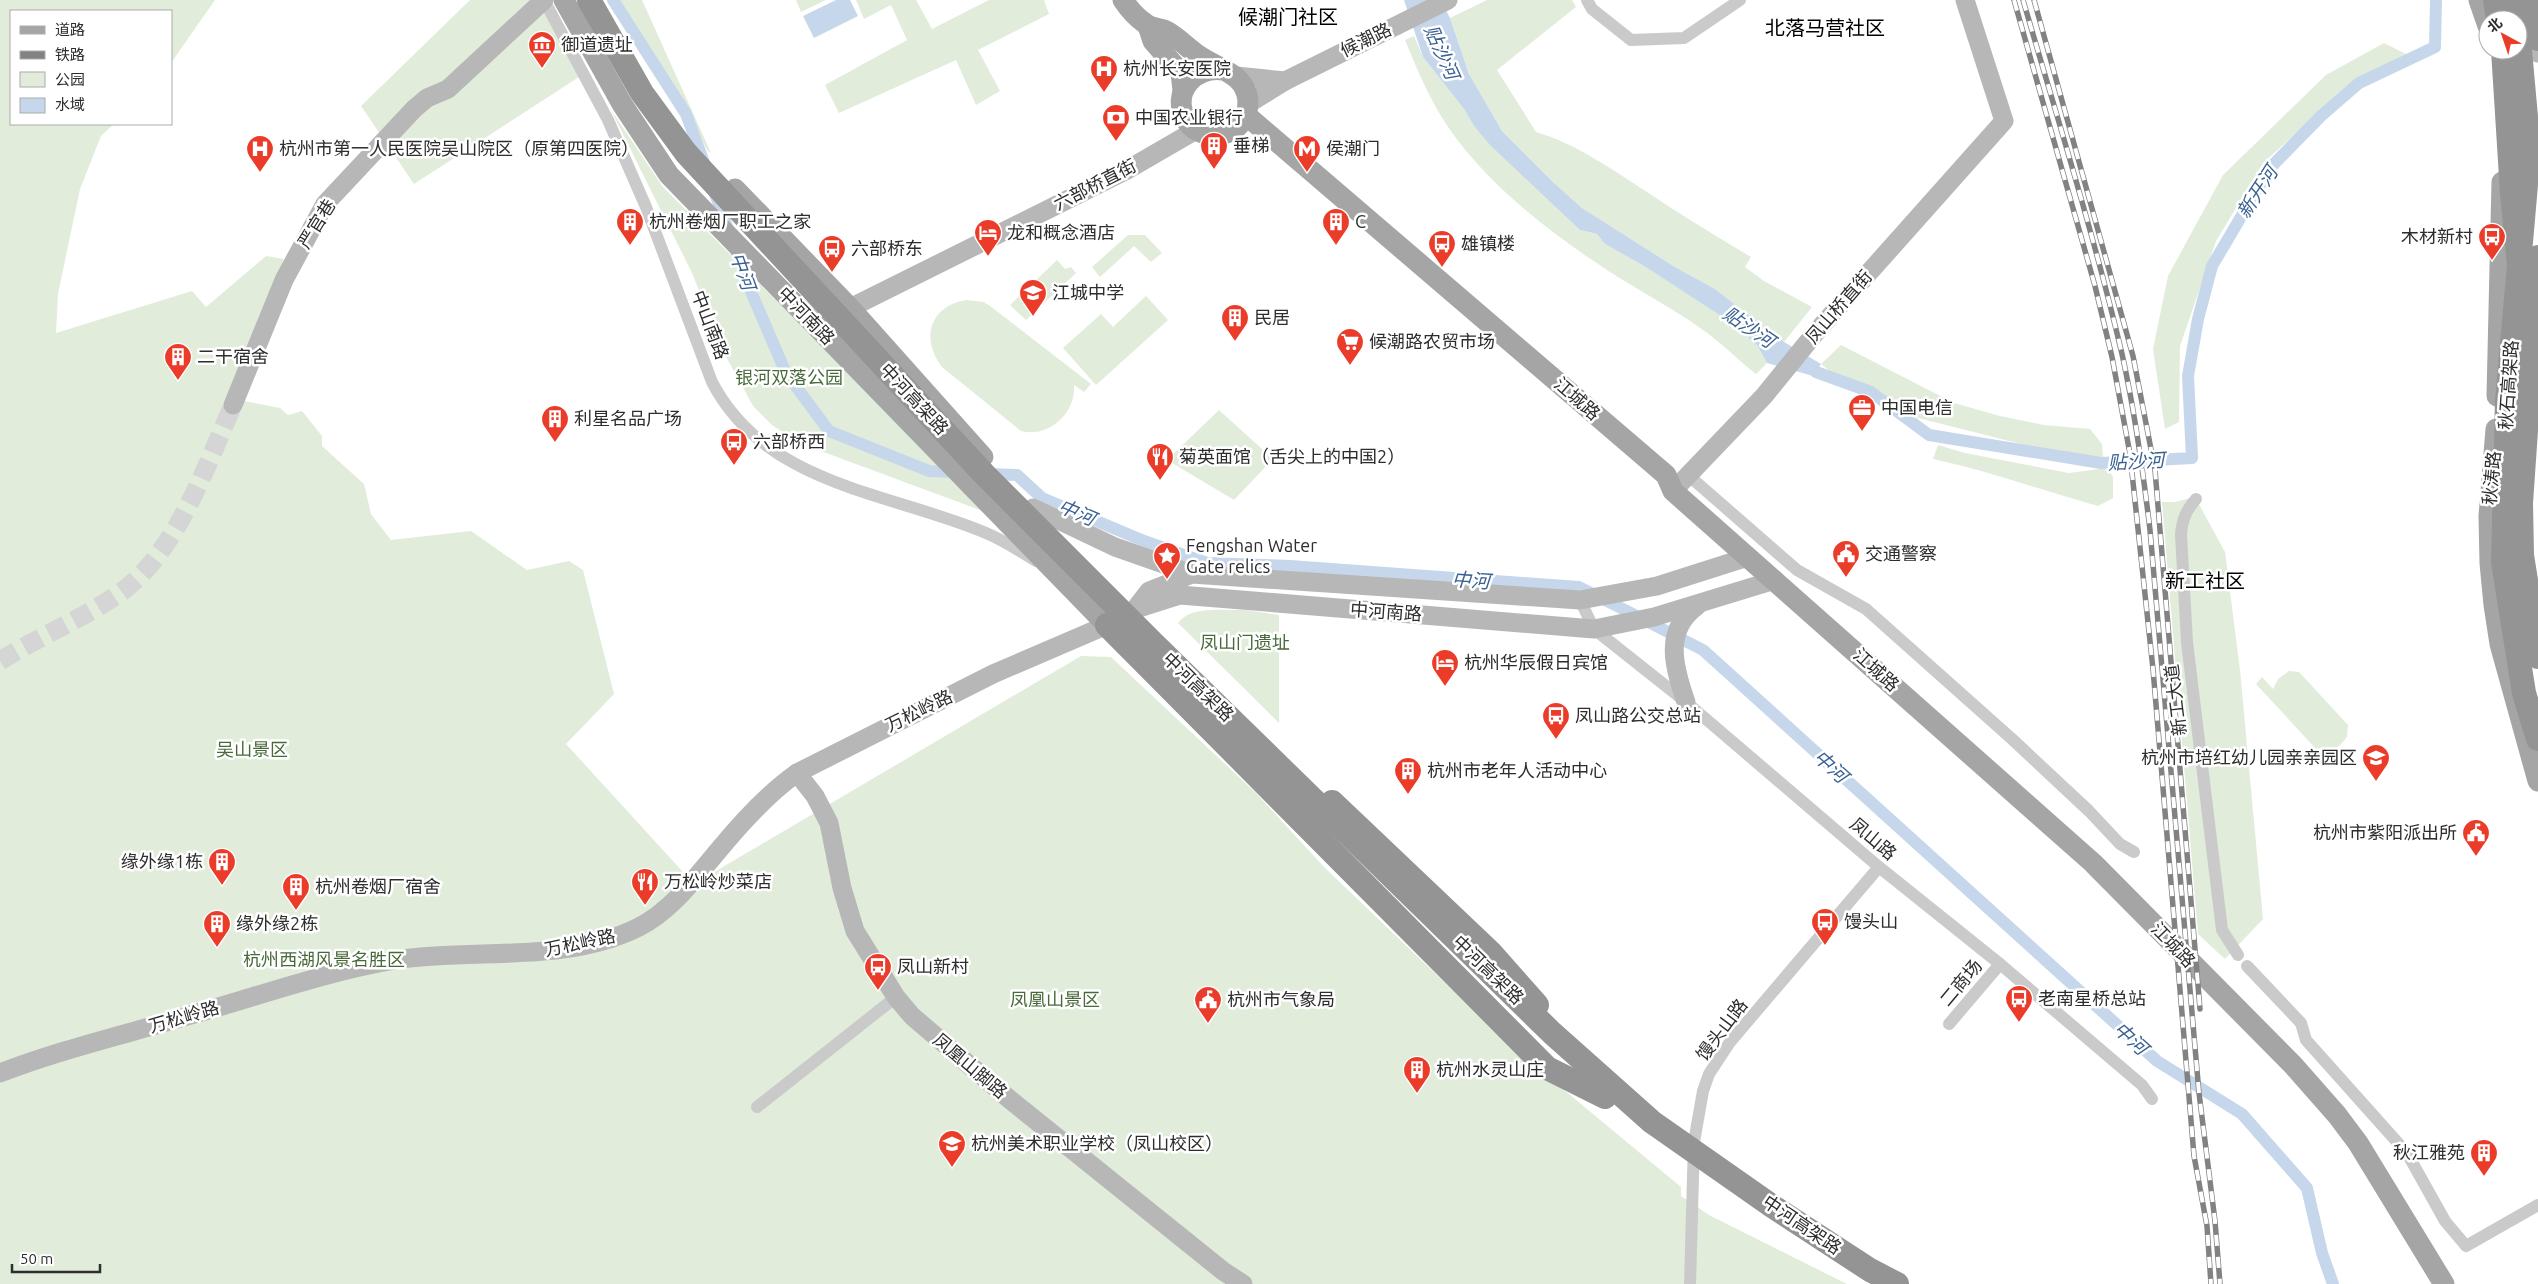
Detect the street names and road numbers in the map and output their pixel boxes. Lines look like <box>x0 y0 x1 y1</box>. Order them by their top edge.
street label: 候潮路 <box>1337 18 1394 60</box>
street label: 六部桥直街 <box>1050 155 1139 213</box>
street label: 严官巷 <box>293 195 339 252</box>
street label: 凤山桥直街 <box>1801 266 1875 347</box>
street label: 中河南路 <box>775 282 839 348</box>
street label: 中山南路 <box>689 287 733 362</box>
street label: 秋石高架路 <box>2495 339 2521 431</box>
street label: 中河高架路 <box>877 359 953 438</box>
street label: 江城路 <box>1551 373 1605 424</box>
street label: 秋涛路 <box>2479 450 2503 506</box>
street label: 中河南路 <box>1349 599 1423 623</box>
street label: 江城路 <box>1850 644 1903 695</box>
street label: 中河高架路 <box>1159 648 1238 725</box>
street label: 新工大道 <box>2161 663 2189 737</box>
street label: 万松岭路 <box>882 685 955 735</box>
street label: 凤山路 <box>1847 813 1901 863</box>
street label: 江城路 <box>2148 918 2200 971</box>
street label: 万松岭路 <box>542 925 617 959</box>
street label: 中河高架路 <box>1449 931 1528 1008</box>
street label: 二商场 <box>1935 955 1985 1009</box>
street label: 馒头山路 <box>1692 995 1751 1064</box>
street label: 万松岭路 <box>146 997 221 1036</box>
street label: 凤凰山脚路 <box>930 1029 1012 1102</box>
street label: 中河高架路 <box>1760 1191 1845 1258</box>

